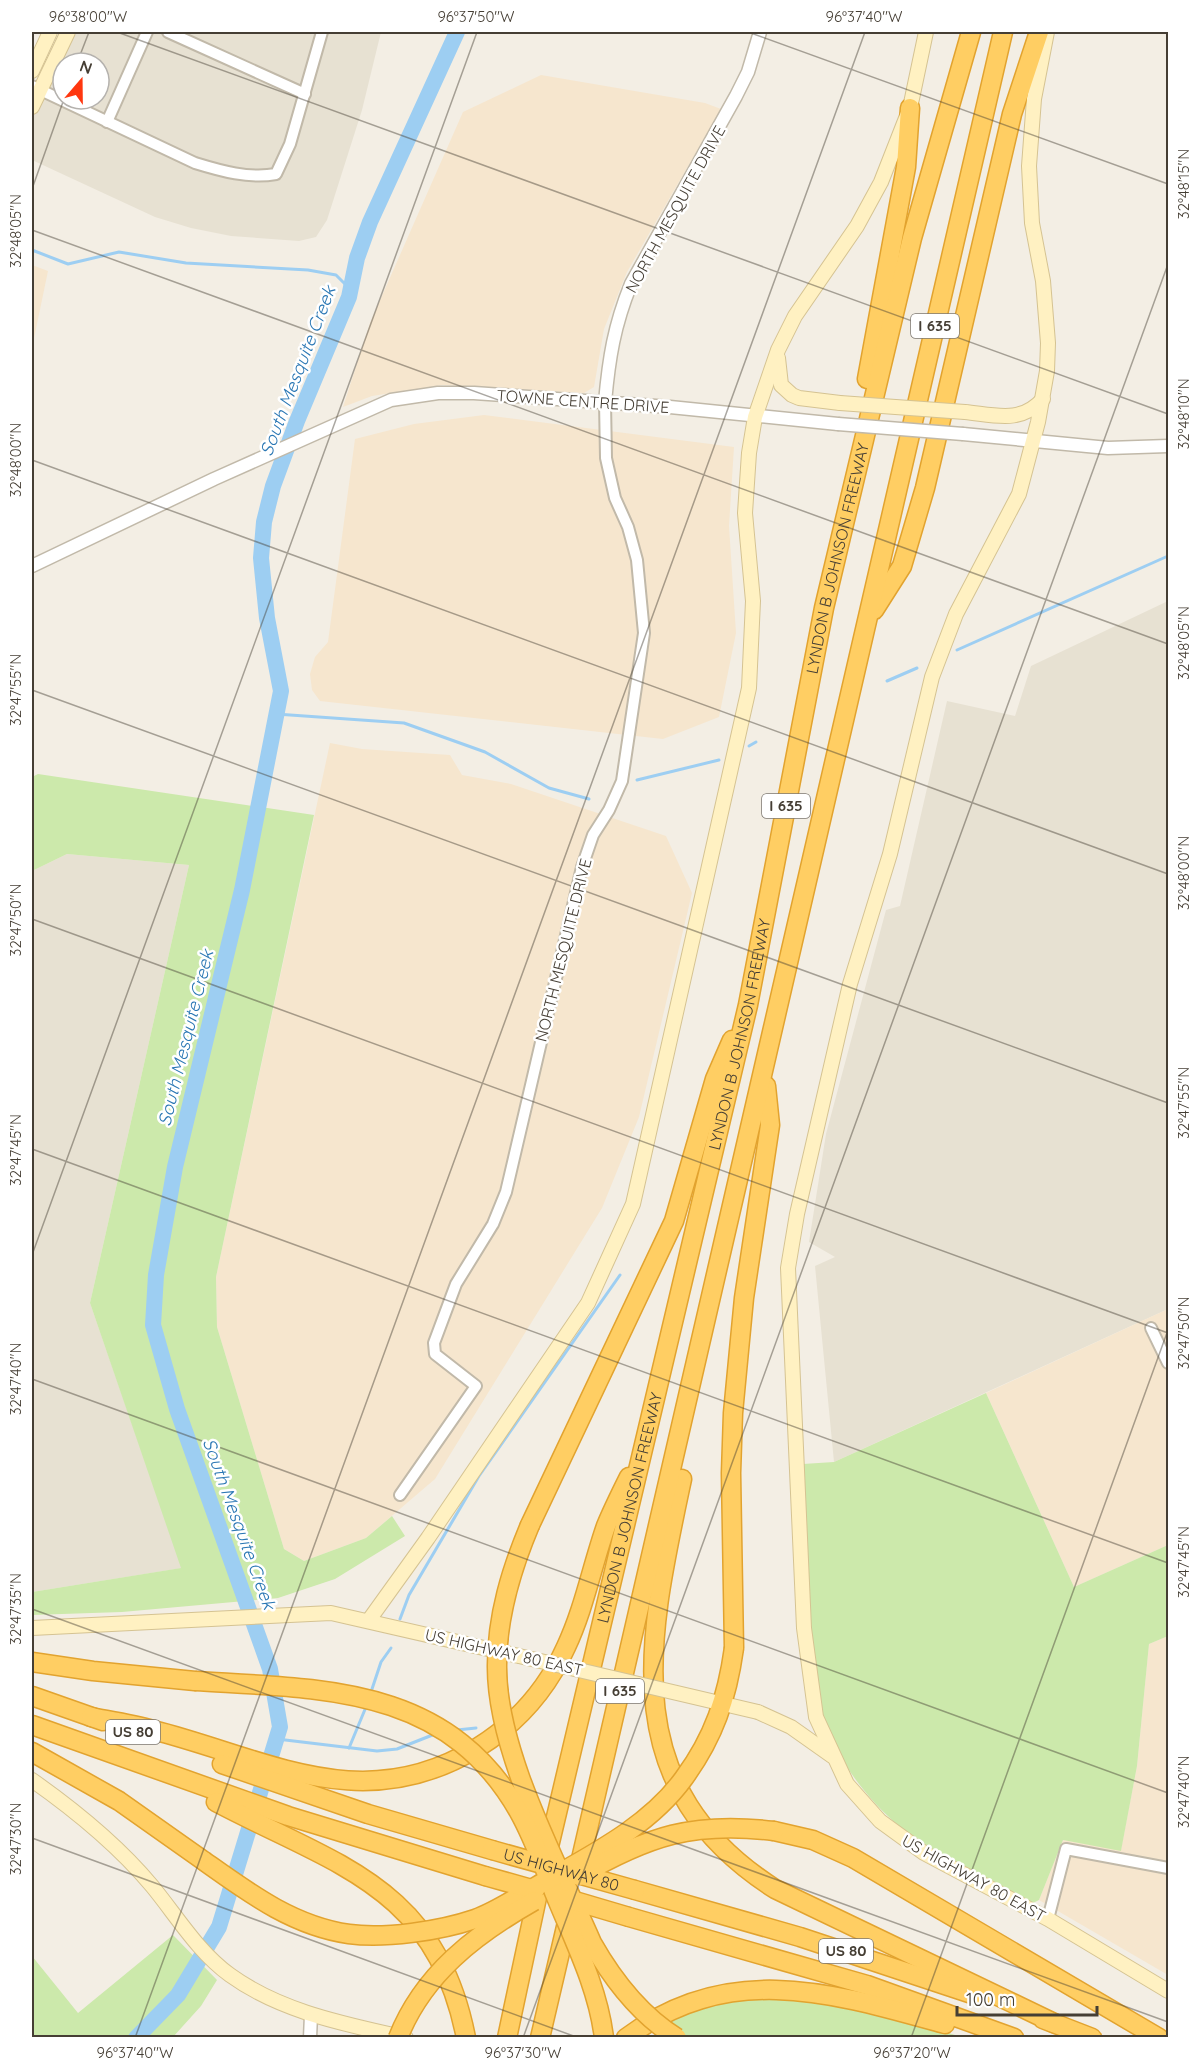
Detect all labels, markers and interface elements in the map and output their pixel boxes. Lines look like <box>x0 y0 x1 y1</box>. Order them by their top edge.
text: 96°38'00"W <box>49 7 128 26</box>
text: 96°37'50"W <box>437 7 515 26</box>
text: 96°37'40"W <box>826 7 903 26</box>
north arrow <box>51 51 111 111</box>
text: N <box>77 55 95 78</box>
street label: NORTH MESQUITE DRIVE <box>621 122 729 296</box>
text: 32°48'15"N <box>1174 149 1193 219</box>
text: 32°48'05"N <box>6 194 25 268</box>
water label: South Mesquite Creek <box>254 281 341 459</box>
road number: I 635 <box>911 314 959 338</box>
text: 32°48'10"N <box>1174 378 1193 450</box>
street label: TOWNE CENTRE DRIVE <box>496 385 670 417</box>
text: 32°48'00"N <box>6 423 25 497</box>
street label: LYNDON B JOHNSON FREEWAY <box>802 441 873 676</box>
text: 32°48'05"N <box>1174 606 1193 680</box>
text: 32°47'55"N <box>6 654 25 726</box>
road number: I 635 <box>762 794 810 818</box>
text: 32°48'00"N <box>1174 836 1193 910</box>
street label: NORTH MESQUITE DRIVE <box>531 856 595 1044</box>
text: 32°47'50"N <box>6 884 25 956</box>
street label: LYNDON B JOHNSON FREEWAY <box>704 917 774 1152</box>
water label: South Mesquite Creek <box>153 946 219 1128</box>
text: 32°47'55"N <box>1174 1067 1193 1139</box>
text: 32°47'45"N <box>6 1114 25 1186</box>
text: 32°47'50"N <box>1174 1297 1193 1369</box>
text: 32°47'40"N <box>6 1343 25 1415</box>
street label: LYNDON B JOHNSON FREEWAY <box>592 1390 666 1625</box>
water label: South Mesquite Creek <box>198 1435 282 1614</box>
text: 32°47'45"N <box>1174 1526 1193 1598</box>
text: 32°47'35"N <box>6 1573 25 1645</box>
street label: US HIGHWAY 80 EAST <box>423 1624 585 1680</box>
road number: I 635 <box>596 1679 644 1703</box>
road number: US 80 <box>106 1720 160 1744</box>
text: 32°47'40"N <box>1174 1756 1193 1828</box>
text: 32°47'30"N <box>6 1803 25 1875</box>
street label: US HIGHWAY 80 EAST <box>899 1830 1050 1926</box>
street label: US HIGHWAY 80 <box>501 1844 621 1895</box>
road number: US 80 <box>819 1939 873 1963</box>
scale bar <box>957 1979 1096 2017</box>
text: 100 m <box>966 1988 1015 2011</box>
text: 96°37'40"W <box>97 2043 174 2062</box>
text: 96°37'30"W <box>485 2043 562 2062</box>
text: 96°37'20"W <box>873 2043 951 2062</box>

